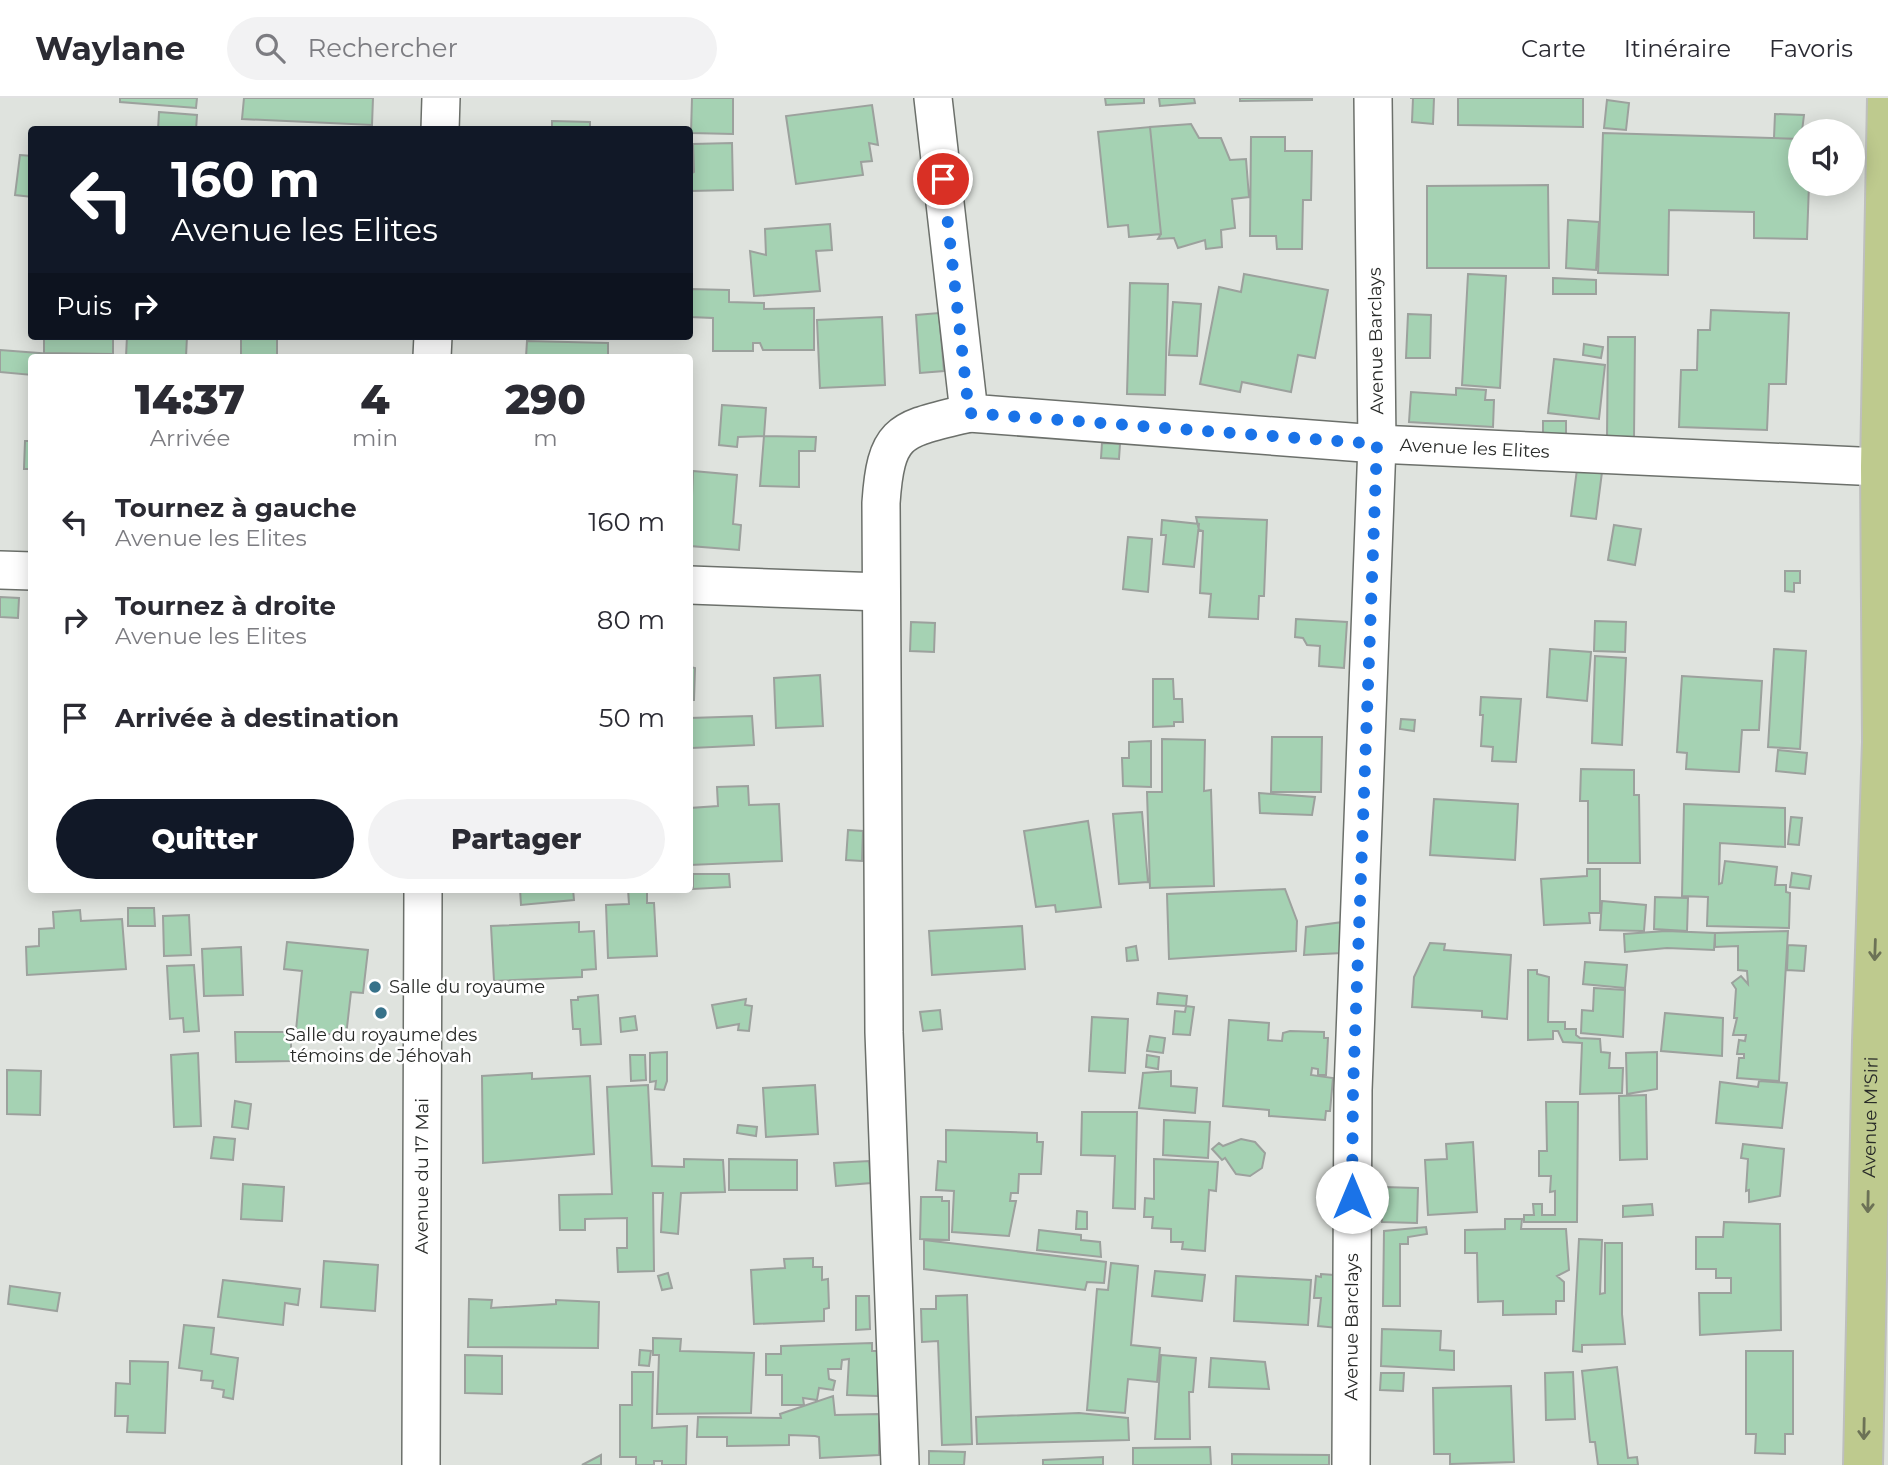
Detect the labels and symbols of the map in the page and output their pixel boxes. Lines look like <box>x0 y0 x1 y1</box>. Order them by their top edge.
pin <box>913 149 973 209</box>
street label: Avenue Barclays <box>1364 267 1388 415</box>
street label: Avenue les Elites <box>1399 434 1550 463</box>
one-way arrow <box>1868 938 1881 961</box>
place label: Salle du royaume <box>389 976 545 998</box>
marker: Salle du royaume <box>367 979 383 995</box>
marker: Salle du royaume des témoins de Jéhovah <box>373 1005 389 1021</box>
place label: Salle du royaume des témoins de Jéhovah <box>285 1024 478 1067</box>
street label: Avenue M'Siri <box>1858 1056 1883 1178</box>
street label: Avenue du 17 Mai <box>411 1098 433 1254</box>
position arrow <box>1315 1160 1389 1234</box>
one-way arrow <box>1862 1190 1875 1213</box>
street label: Avenue Barclays <box>1340 1253 1363 1401</box>
one-way arrow <box>1857 1418 1870 1441</box>

